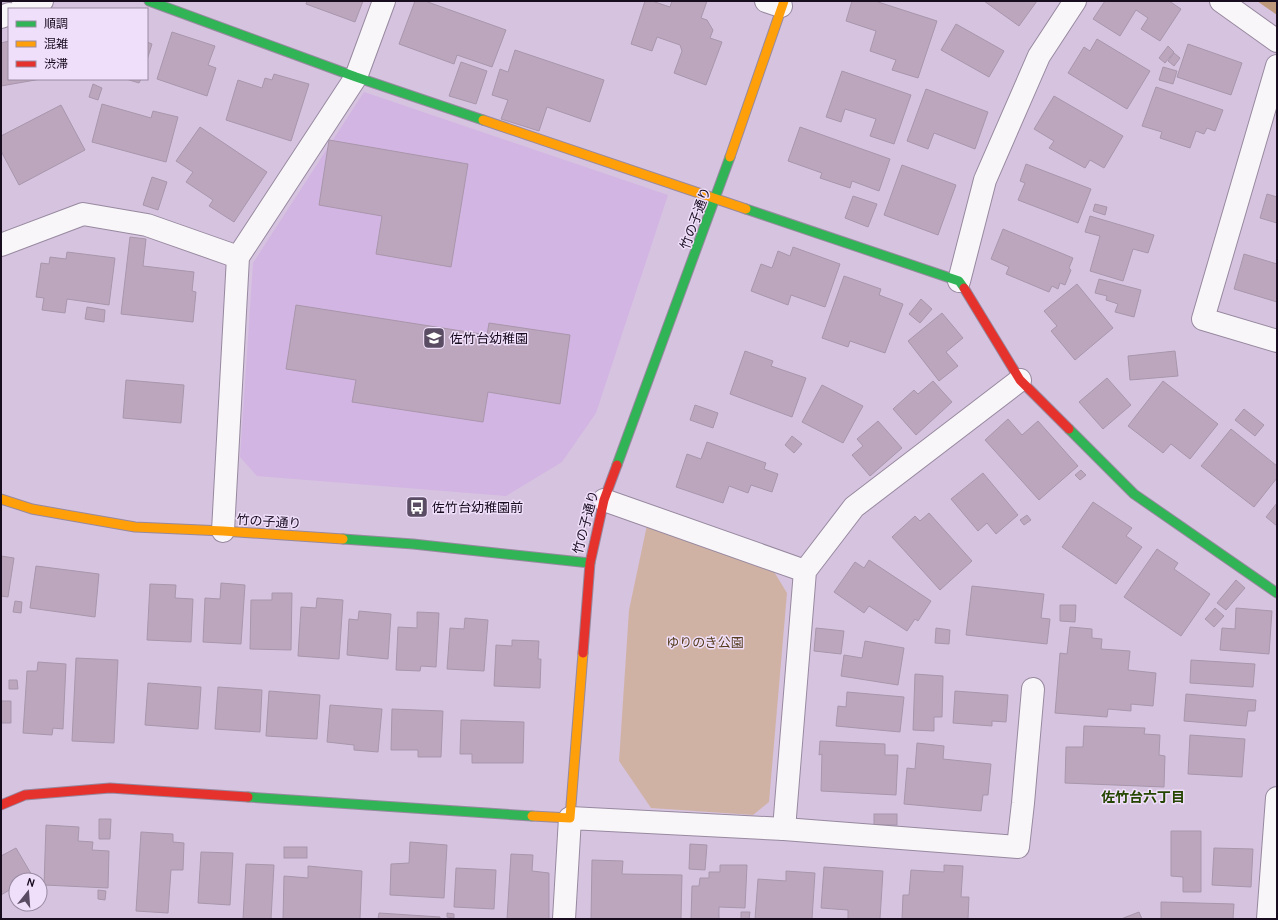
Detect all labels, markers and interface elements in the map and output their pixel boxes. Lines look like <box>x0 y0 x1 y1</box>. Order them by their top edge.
legend <box>8 8 148 80</box>
text: 順調 <box>44 16 68 31</box>
text: 混雑 <box>44 36 68 51</box>
text: 渋滞 <box>44 56 68 71</box>
street label: 竹の子通り <box>676 185 714 251</box>
school or university icon: 佐竹台幼稚園 <box>421 325 447 351</box>
place label: 佐竹台幼稚園 <box>450 330 528 346</box>
street label: 竹の子通り <box>569 489 601 555</box>
bus stop icon: 佐竹台幼稚園前 <box>404 494 430 520</box>
place label: 佐竹台幼稚園前 <box>432 499 523 515</box>
street label: 竹の子通り <box>236 511 302 531</box>
park label: ゆりのき公園 <box>666 634 744 650</box>
district label: 佐竹台六丁目 <box>1101 788 1185 806</box>
north arrow <box>8 872 48 912</box>
text: N <box>25 875 37 890</box>

